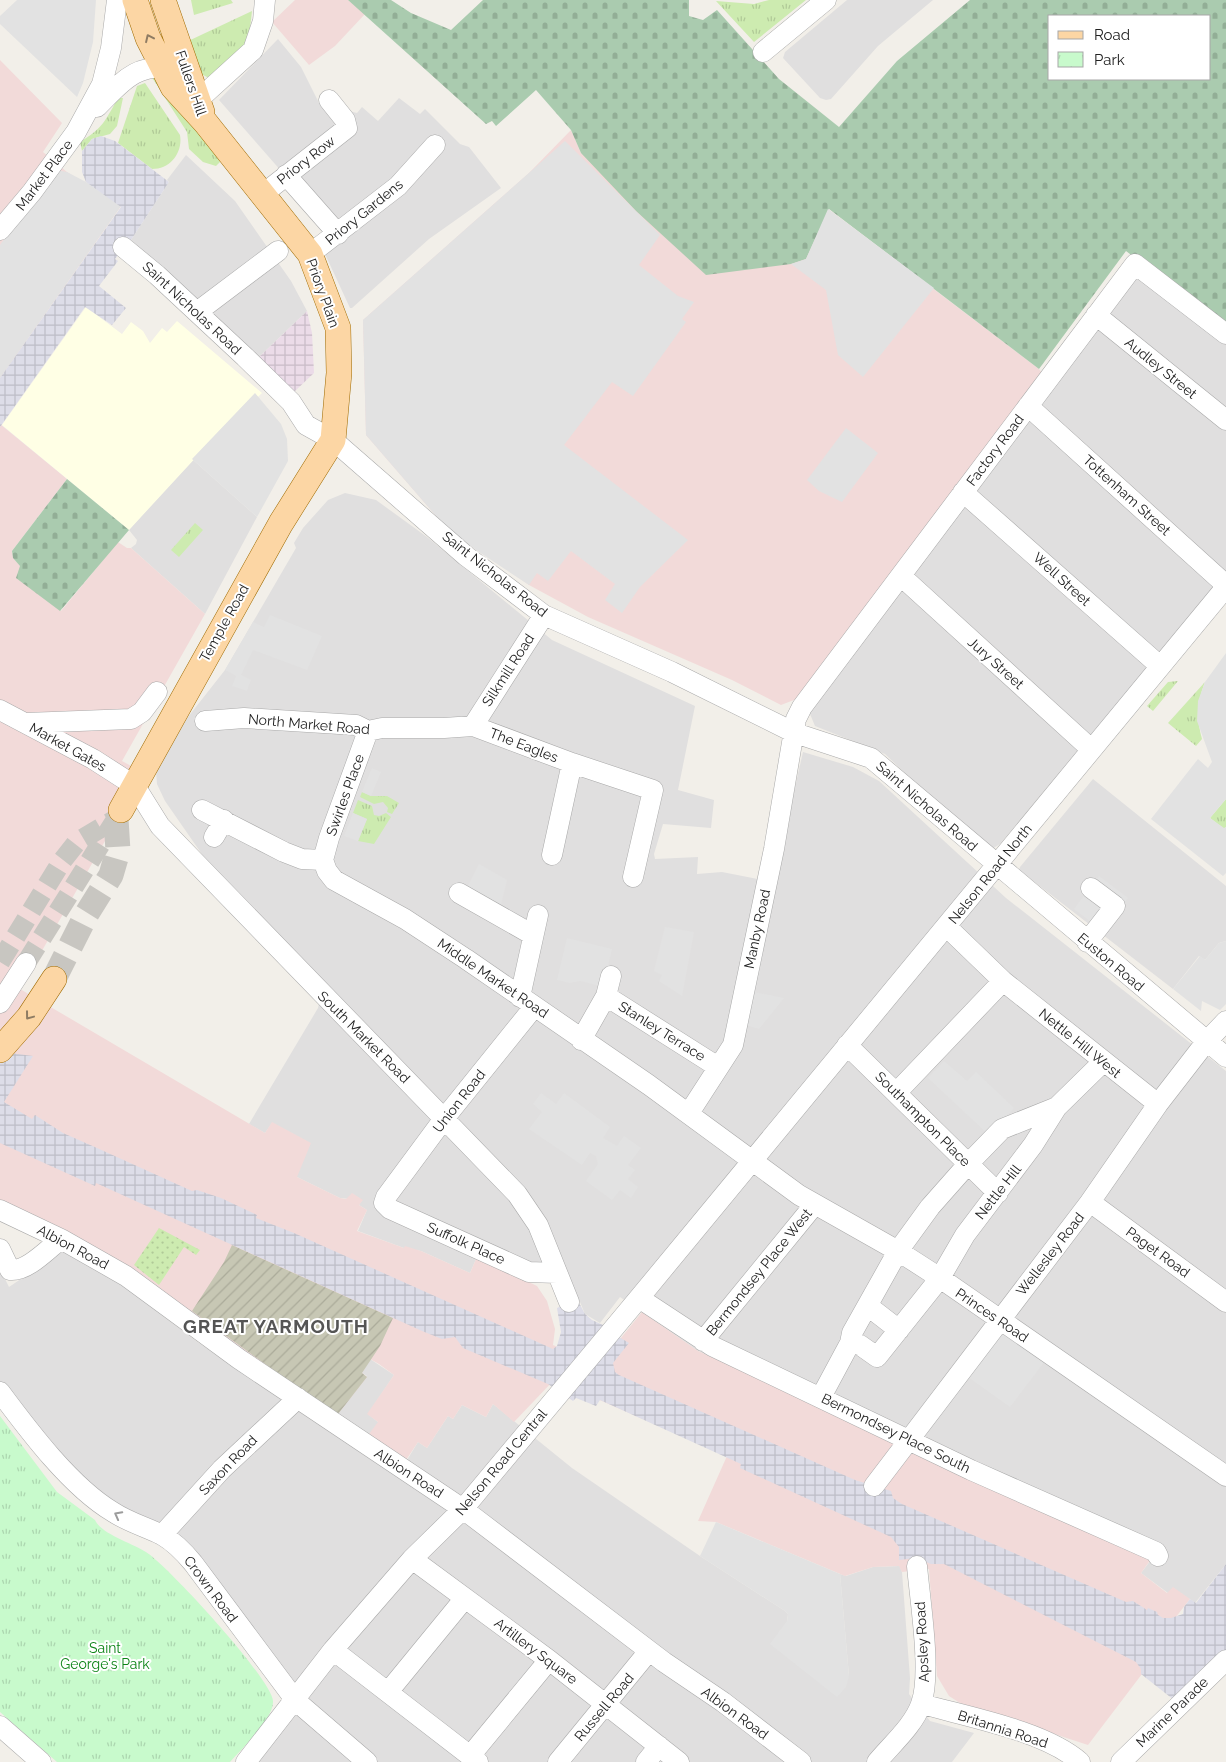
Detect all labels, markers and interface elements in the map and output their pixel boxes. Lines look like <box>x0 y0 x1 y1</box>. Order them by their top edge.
legend <box>1048 15 1211 80</box>
text: Road <box>1094 26 1130 44</box>
one-way arrow <box>146 35 156 44</box>
street label: Fullers Hill <box>172 48 210 118</box>
text: Park <box>1094 51 1125 69</box>
street label: Priory Row <box>274 132 339 188</box>
street label: Market Place <box>12 137 76 213</box>
street label: Priory Gardens <box>322 176 406 248</box>
street label: Priory Plain <box>303 256 343 330</box>
street label: Saint Nicholas Road <box>139 258 245 358</box>
street label: Audley Street <box>1122 334 1200 402</box>
street label: Factory Road <box>963 411 1027 489</box>
street label: Tottenham Street <box>1080 452 1174 539</box>
street label: Saint Nicholas Road <box>439 528 551 620</box>
street label: Well Street <box>1030 549 1094 609</box>
street label: Temple Road <box>196 582 252 664</box>
street label: Silkmill Road <box>479 631 537 709</box>
street label: Jury Street <box>965 634 1027 692</box>
street label: North Market Road <box>247 711 371 737</box>
street label: Market Gates <box>27 719 109 775</box>
street label: The Eagles <box>488 725 561 765</box>
street label: Swirles Place <box>323 752 367 838</box>
street label: Saint Nicholas Road <box>873 758 981 854</box>
street label: Nelson Road North <box>945 821 1035 927</box>
street label: Manby Road <box>741 888 773 970</box>
street label: Euston Road <box>1075 930 1147 994</box>
street label: Middle Market Road <box>435 935 551 1021</box>
street label: South Market Road <box>315 988 413 1086</box>
street label: Stanley Terrace <box>616 998 708 1064</box>
street label: Nettle Hill West <box>1036 1005 1124 1081</box>
one-way arrow <box>26 1010 35 1020</box>
street label: Union Road <box>429 1066 489 1136</box>
street label: Southampton Place <box>872 1068 974 1170</box>
street label: Nettle Hill <box>972 1161 1024 1222</box>
street label: Bermondsey Place West <box>703 1205 815 1339</box>
street label: Wellesley Road <box>1013 1209 1087 1299</box>
street label: Suffolk Place <box>424 1219 508 1267</box>
street label: Albion Road <box>35 1221 111 1273</box>
street label: Paget Road <box>1123 1224 1193 1280</box>
street label: Princes Road <box>952 1285 1032 1345</box>
district label: GREAT YARMOUTH <box>183 1315 369 1337</box>
street label: Bermondsey Place South <box>819 1390 973 1476</box>
street label: Nelson Road Central <box>452 1406 550 1518</box>
street label: Saxon Road <box>196 1432 260 1498</box>
street label: Albion Road <box>372 1445 446 1501</box>
one-way arrow <box>114 1511 123 1521</box>
street label: Crown Road <box>181 1553 241 1625</box>
street label: Apsley Road <box>912 1601 932 1683</box>
street label: Artillery Square <box>491 1615 581 1687</box>
park label: Saint George's Park <box>60 1640 150 1672</box>
street label: Russell Road <box>571 1670 637 1744</box>
street label: Marine Parade <box>1133 1674 1211 1750</box>
street label: Albion Road <box>698 1683 772 1743</box>
street label: Britannia Road <box>956 1707 1050 1751</box>

